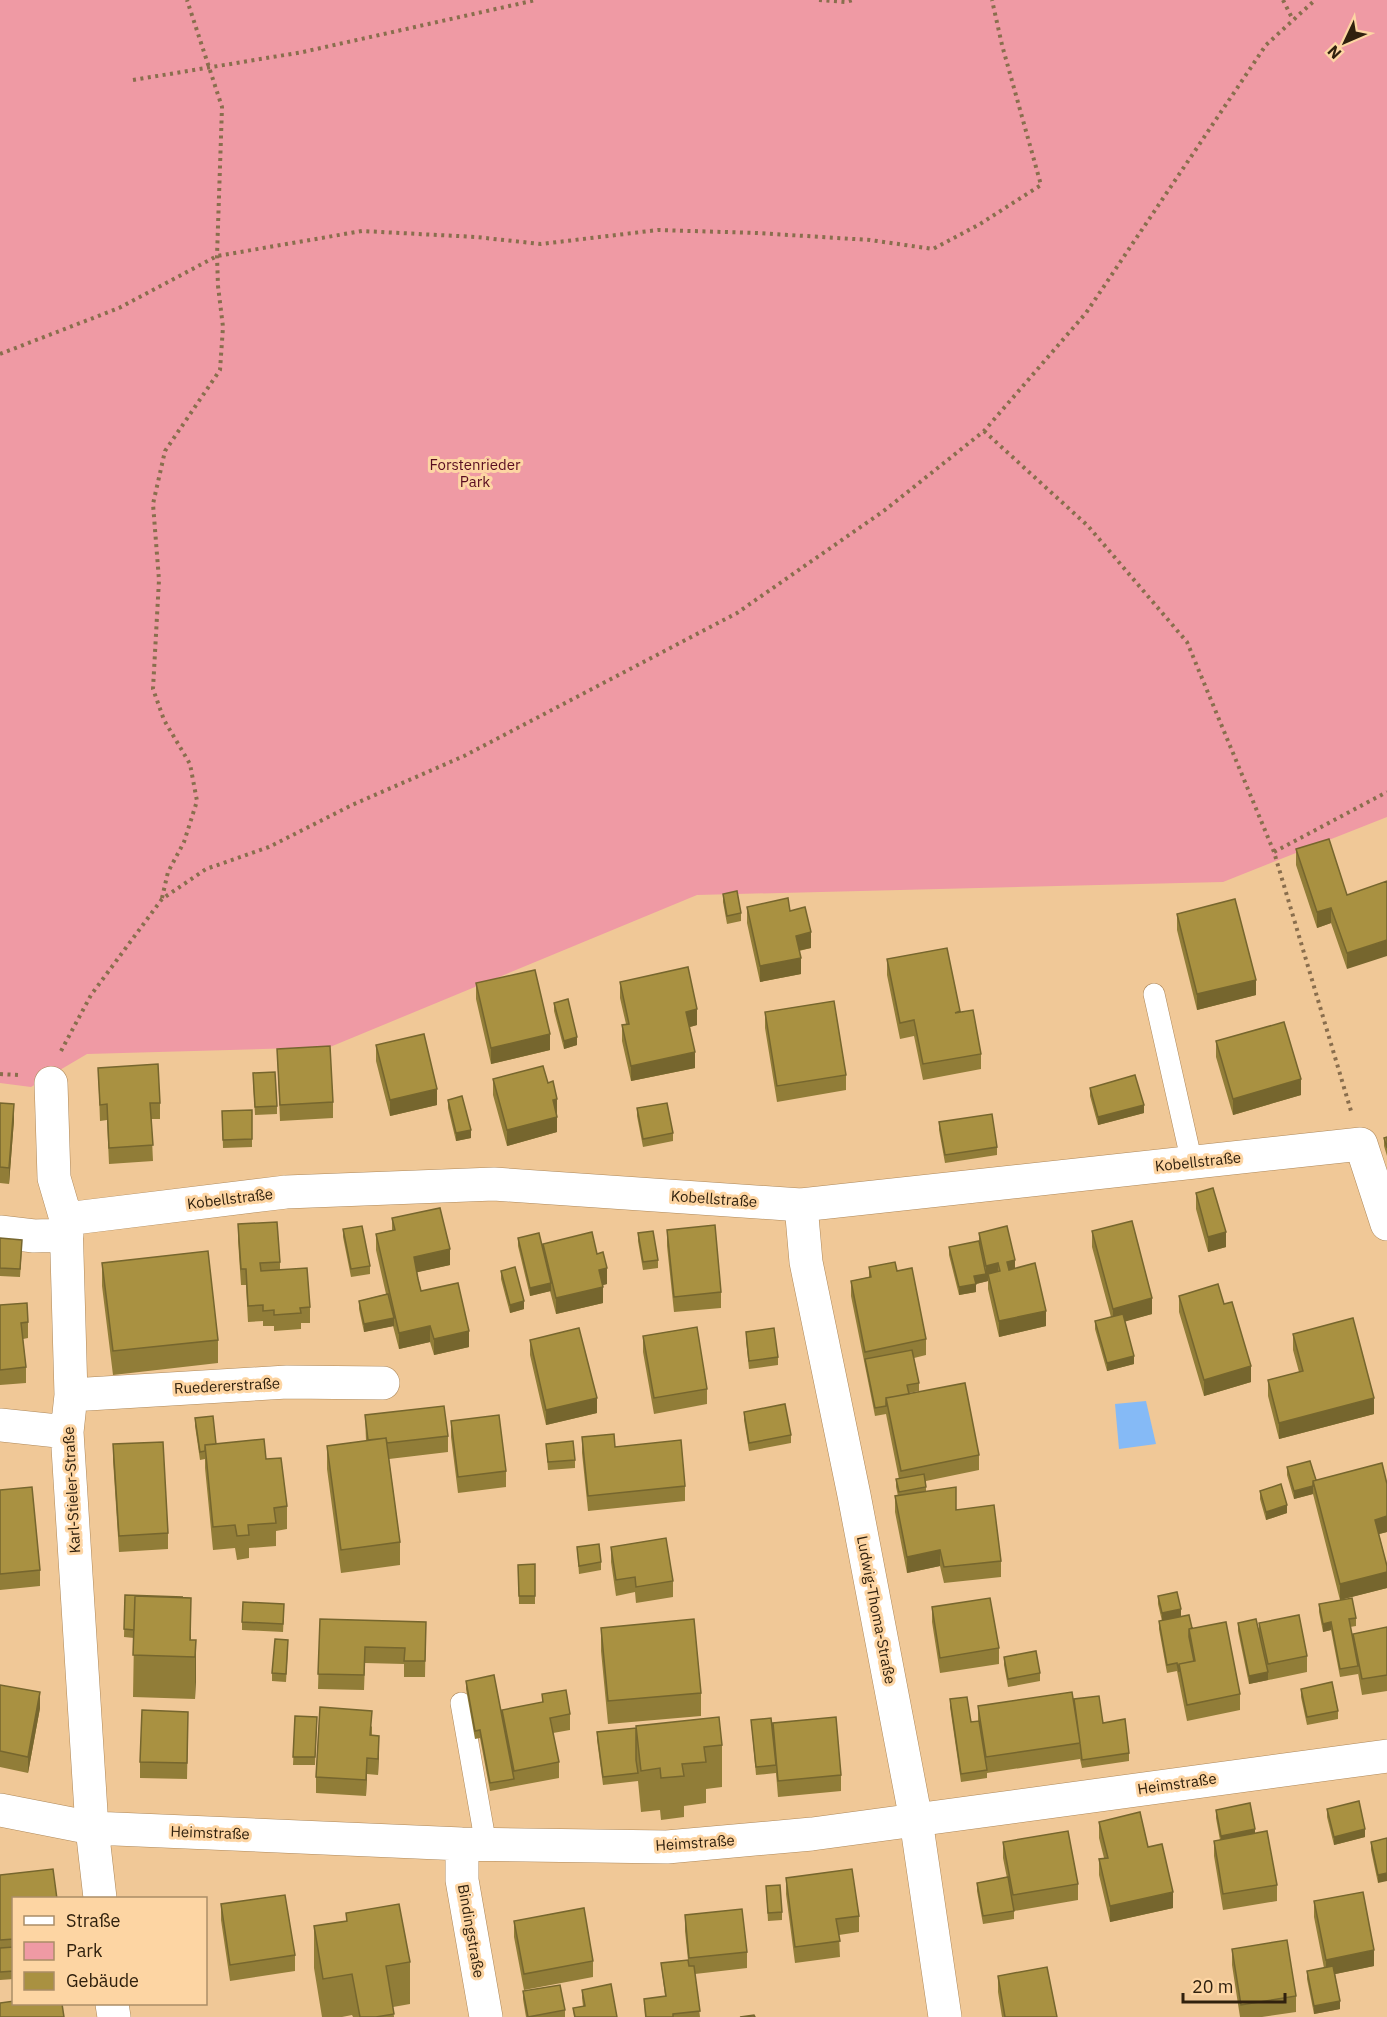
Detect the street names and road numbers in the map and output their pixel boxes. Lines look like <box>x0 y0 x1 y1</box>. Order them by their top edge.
street label: Kobellstraße <box>1154 1148 1242 1175</box>
street label: Kobellstraße <box>186 1184 274 1213</box>
street label: Kobellstraße <box>670 1186 758 1211</box>
street label: Ruedererstraße <box>173 1373 281 1398</box>
street label: Karl-Stieler-Straße <box>59 1426 84 1554</box>
street label: Ludwig-Thoma-Straße <box>853 1534 900 1686</box>
street label: Heimstraße <box>1136 1769 1218 1798</box>
street label: Heimstraße <box>170 1822 250 1843</box>
street label: Heimstraße <box>655 1830 735 1855</box>
street label: Bindingstraße <box>454 1883 489 1979</box>

